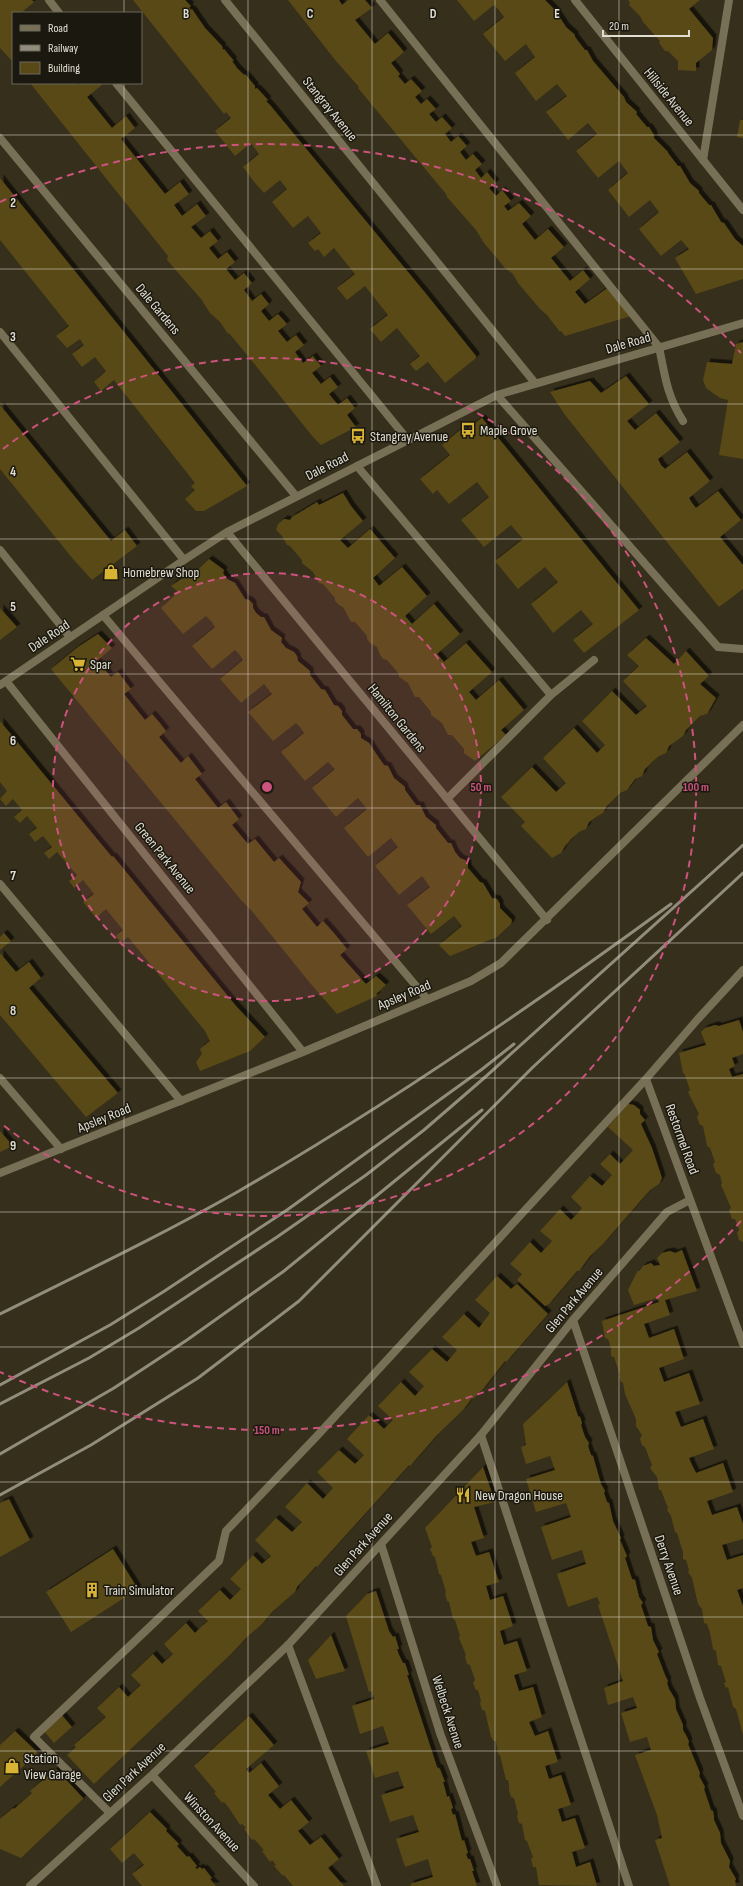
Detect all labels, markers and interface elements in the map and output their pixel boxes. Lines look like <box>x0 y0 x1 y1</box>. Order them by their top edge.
text: B <box>183 6 189 22</box>
text: C <box>307 6 314 22</box>
text: D <box>430 6 437 22</box>
text: E <box>554 6 560 22</box>
legend <box>12 12 142 84</box>
scale bar <box>603 12 689 38</box>
text: 20 m <box>609 19 629 34</box>
text: Road <box>48 21 68 36</box>
text: Railway <box>48 41 79 56</box>
text: Building <box>48 61 80 76</box>
street label: Hillside Avenue <box>640 64 698 130</box>
street label: Stangray Avenue <box>299 73 361 145</box>
text: 2 <box>10 195 16 211</box>
street label: Dale Gardens <box>132 280 184 338</box>
street label: Dale Road <box>604 328 653 358</box>
text: 3 <box>10 329 16 345</box>
bus stop icon: Maple Grove <box>459 421 477 439</box>
place label: Maple Grove <box>480 422 537 439</box>
bus stop icon: Stangray Avenue <box>349 427 367 445</box>
place label: Stangray Avenue <box>370 428 448 445</box>
street label: Dale Road <box>303 448 351 484</box>
text: 4 <box>10 464 16 480</box>
shop icon: Homebrew Shop <box>102 563 120 581</box>
place label: Homebrew Shop <box>123 564 200 581</box>
text: 5 <box>10 599 16 615</box>
street label: Dale Road <box>25 616 73 656</box>
supermarket icon: Spar <box>69 655 87 673</box>
place label: Spar <box>90 656 111 673</box>
street label: Hamilton Gardens <box>364 680 430 756</box>
text: 6 <box>10 733 16 749</box>
centre of rings <box>260 780 274 794</box>
text: 50 m <box>471 780 491 795</box>
text: 100 m <box>683 780 709 795</box>
street label: Green Park Avenue <box>131 819 199 897</box>
text: 7 <box>10 868 16 884</box>
street label: Apsley Road <box>374 976 433 1014</box>
text: 8 <box>10 1003 16 1019</box>
street label: Apsley Road <box>74 1100 133 1137</box>
street label: Restormel Road <box>661 1101 703 1177</box>
text: 9 <box>10 1138 16 1154</box>
street label: Glen Park Avenue <box>542 1264 606 1336</box>
text: 150 m <box>254 1423 280 1438</box>
restaurant icon: New Dragon House <box>454 1486 472 1504</box>
place label: New Dragon House <box>475 1487 563 1504</box>
street label: Glen Park Avenue <box>330 1508 396 1580</box>
street label: Derry Avenue <box>651 1533 687 1597</box>
building icon: Train Simulator <box>83 1581 101 1599</box>
place label: Train Simulator <box>104 1582 174 1599</box>
street label: Welbeck Avenue <box>428 1673 468 1751</box>
street label: Glen Park Avenue <box>99 1738 169 1806</box>
place label: Station View Garage <box>24 1750 81 1783</box>
shop icon: Station View Garage <box>3 1757 21 1775</box>
street label: Winston Avenue <box>180 1789 244 1855</box>

